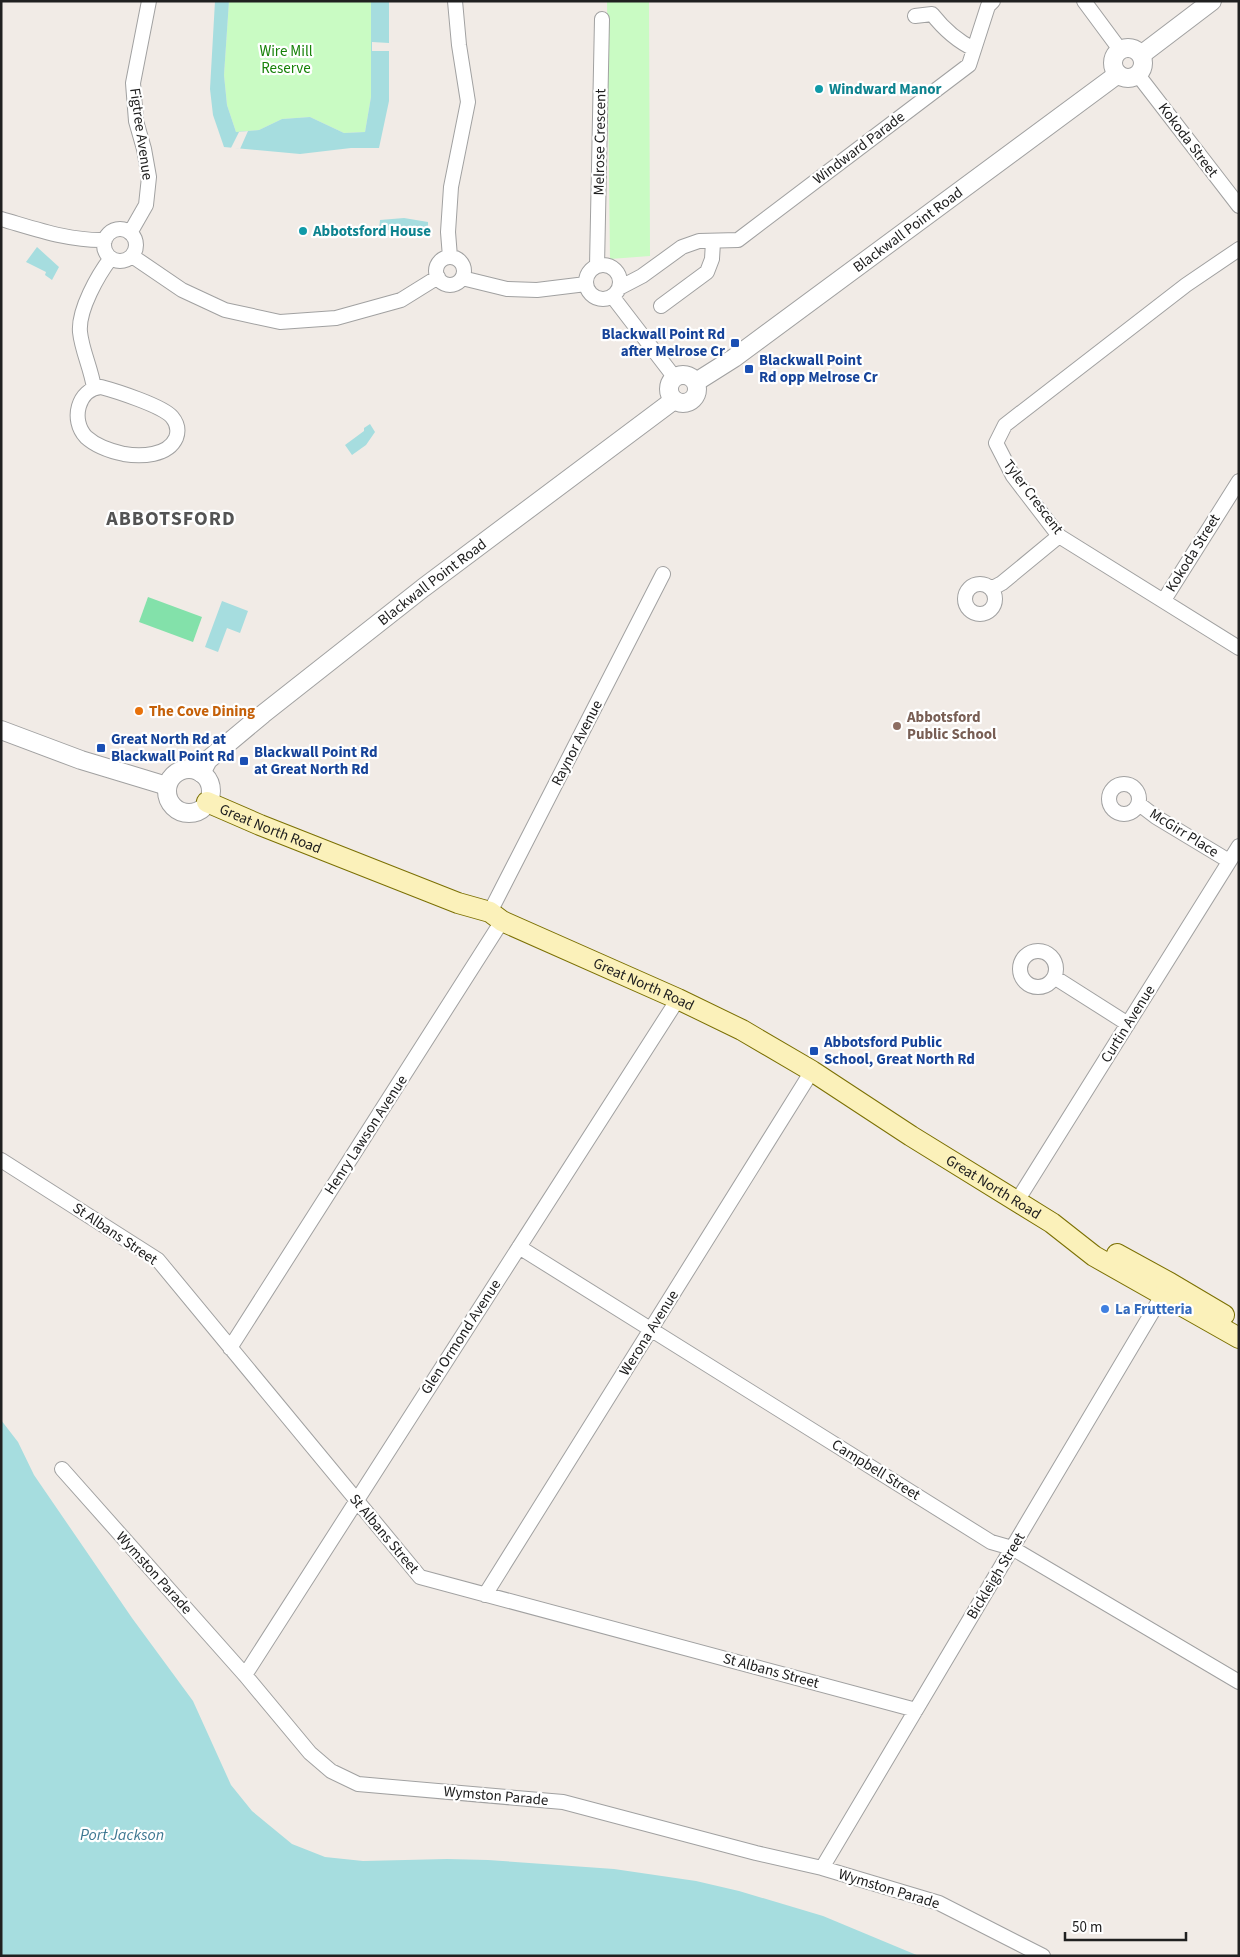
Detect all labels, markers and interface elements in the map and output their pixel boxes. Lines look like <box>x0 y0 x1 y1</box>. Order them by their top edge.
park label: Wire Mill Reserve <box>259 41 313 79</box>
place label: Windward Manor <box>829 79 942 100</box>
marker: Windward Manor <box>813 83 825 95</box>
street label: Figtree Avenue <box>124 87 158 181</box>
street label: Melrose Crescent <box>589 89 611 195</box>
street label: Kokoda Street <box>1153 98 1223 182</box>
street label: Windward Parade <box>809 106 909 190</box>
street label: Blackwall Point Road <box>848 182 967 277</box>
place label: Abbotsford House <box>312 221 431 242</box>
marker: Abbotsford House <box>297 225 309 237</box>
place label: Blackwall Point Rd after Melrose Cr <box>601 324 725 362</box>
marker: Blackwall Point Rd after Melrose Cr <box>729 337 741 349</box>
place label: Blackwall Point Rd opp Melrose Cr <box>759 350 878 388</box>
marker: Blackwall Point Rd opp Melrose Cr <box>743 363 755 375</box>
street label: Tyler Crescent <box>998 455 1068 539</box>
district label: ABBOTSFORD <box>105 505 236 533</box>
street label: Kokoda Street <box>1161 510 1225 596</box>
street label: Blackwall Point Road <box>373 534 491 630</box>
street label: Raynor Avenue <box>546 696 608 790</box>
place label: The Cove Dining <box>149 701 255 722</box>
marker: The Cove Dining <box>133 705 145 717</box>
place label: Abbotsford Public School <box>906 707 997 745</box>
marker: Abbotsford Public School <box>891 720 903 732</box>
place label: Great North Rd at Blackwall Point Rd <box>111 729 235 767</box>
marker: Great North Rd at Blackwall Point Rd <box>95 742 107 754</box>
place label: Blackwall Point Rd at Great North Rd <box>254 742 378 780</box>
marker: Blackwall Point Rd at Great North Rd <box>238 755 250 767</box>
street label: Great North Road <box>216 798 325 859</box>
street label: McGirr Place <box>1145 803 1223 863</box>
street label: Great North Road <box>590 952 698 1016</box>
street label: Curtin Avenue <box>1096 981 1160 1067</box>
place label: Abbotsford Public School, Great North Rd <box>823 1032 975 1070</box>
marker: Abbotsford Public School, Great North Rd <box>808 1045 820 1057</box>
street label: Henry Lawson Avenue <box>319 1071 413 1199</box>
street label: Great North Road <box>942 1149 1045 1224</box>
street label: St Albans Street <box>68 1198 162 1270</box>
street label: Glen Ormond Avenue <box>416 1275 506 1399</box>
street label: Werona Avenue <box>614 1286 684 1380</box>
place label: La Frutteria <box>1115 1299 1193 1320</box>
marker: La Frutteria <box>1099 1303 1111 1315</box>
street label: Campbell Street <box>828 1434 924 1506</box>
street label: St Albans Street <box>344 1490 424 1578</box>
street label: Wymston Parade <box>111 1527 197 1619</box>
street label: Bickleigh Street <box>962 1529 1030 1623</box>
street label: St Albans Street <box>721 1648 821 1694</box>
street label: Wymston Parade <box>443 1781 549 1811</box>
water label: Port Jackson <box>80 1824 164 1846</box>
street label: Wymston Parade <box>836 1864 942 1914</box>
scale bar <box>1065 1910 1186 1942</box>
text: 50 m <box>1072 1917 1102 1938</box>

